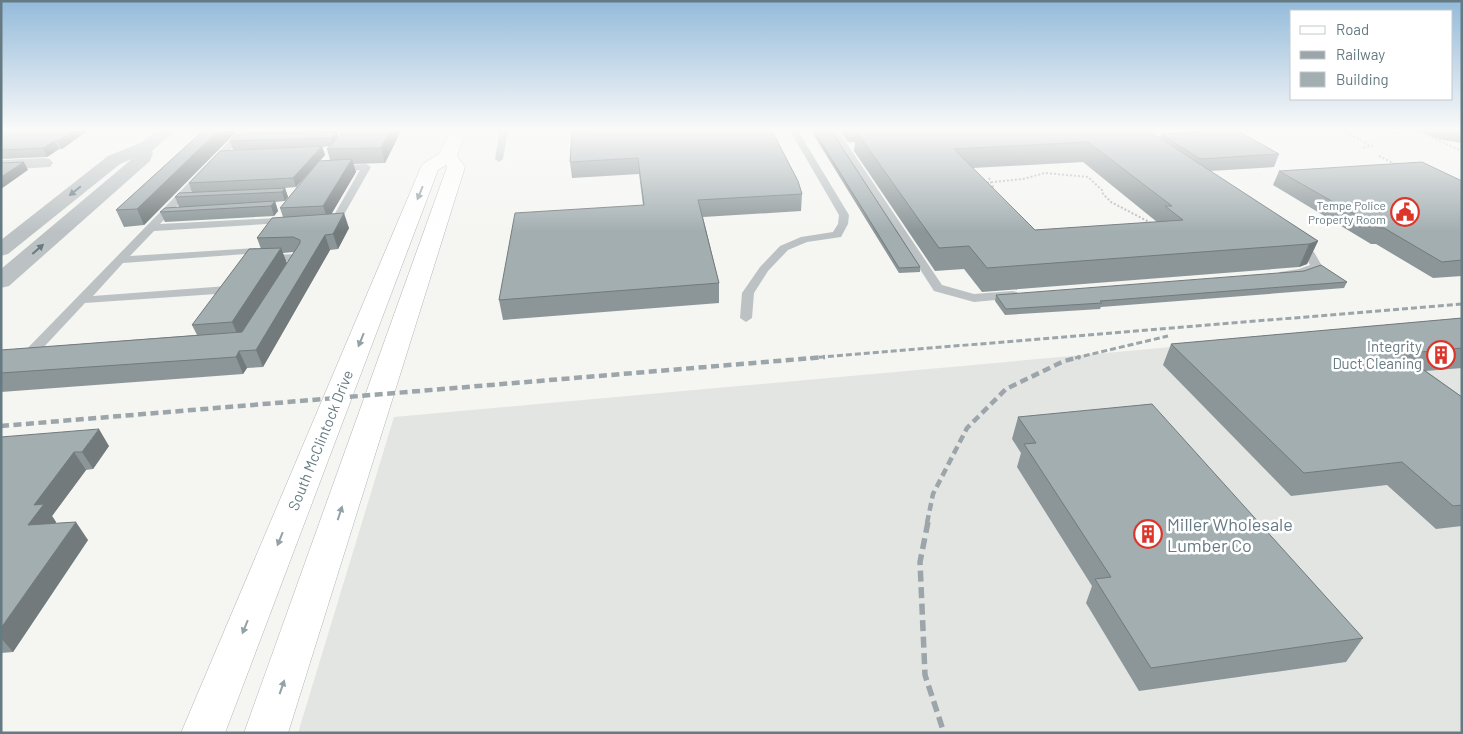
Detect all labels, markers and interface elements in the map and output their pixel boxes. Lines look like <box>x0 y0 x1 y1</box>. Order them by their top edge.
legend <box>1290 10 1453 100</box>
text: Road <box>1336 20 1369 38</box>
text: Railway <box>1336 45 1385 63</box>
text: Building <box>1336 70 1389 88</box>
one-way arrow <box>69 185 82 196</box>
one-way arrow <box>416 186 424 201</box>
public building icon: Tempe Police Property Room <box>1390 197 1420 227</box>
place label: Tempe Police Property Room <box>1308 198 1386 226</box>
one-way arrow <box>32 243 45 254</box>
one-way arrow <box>357 333 365 348</box>
place label: Integrity Duct Cleaning <box>1332 337 1422 372</box>
building icon: Integrity Duct Cleaning <box>1426 340 1456 370</box>
street label: South McClintock Drive <box>284 367 356 513</box>
one-way arrow <box>337 506 345 521</box>
place label: Miller Wholesale Lumber Co <box>1167 513 1293 556</box>
building icon: Miller Wholesale Lumber Co <box>1133 519 1163 549</box>
one-way arrow <box>276 532 284 546</box>
one-way arrow <box>241 620 249 635</box>
one-way arrow <box>279 679 286 694</box>

